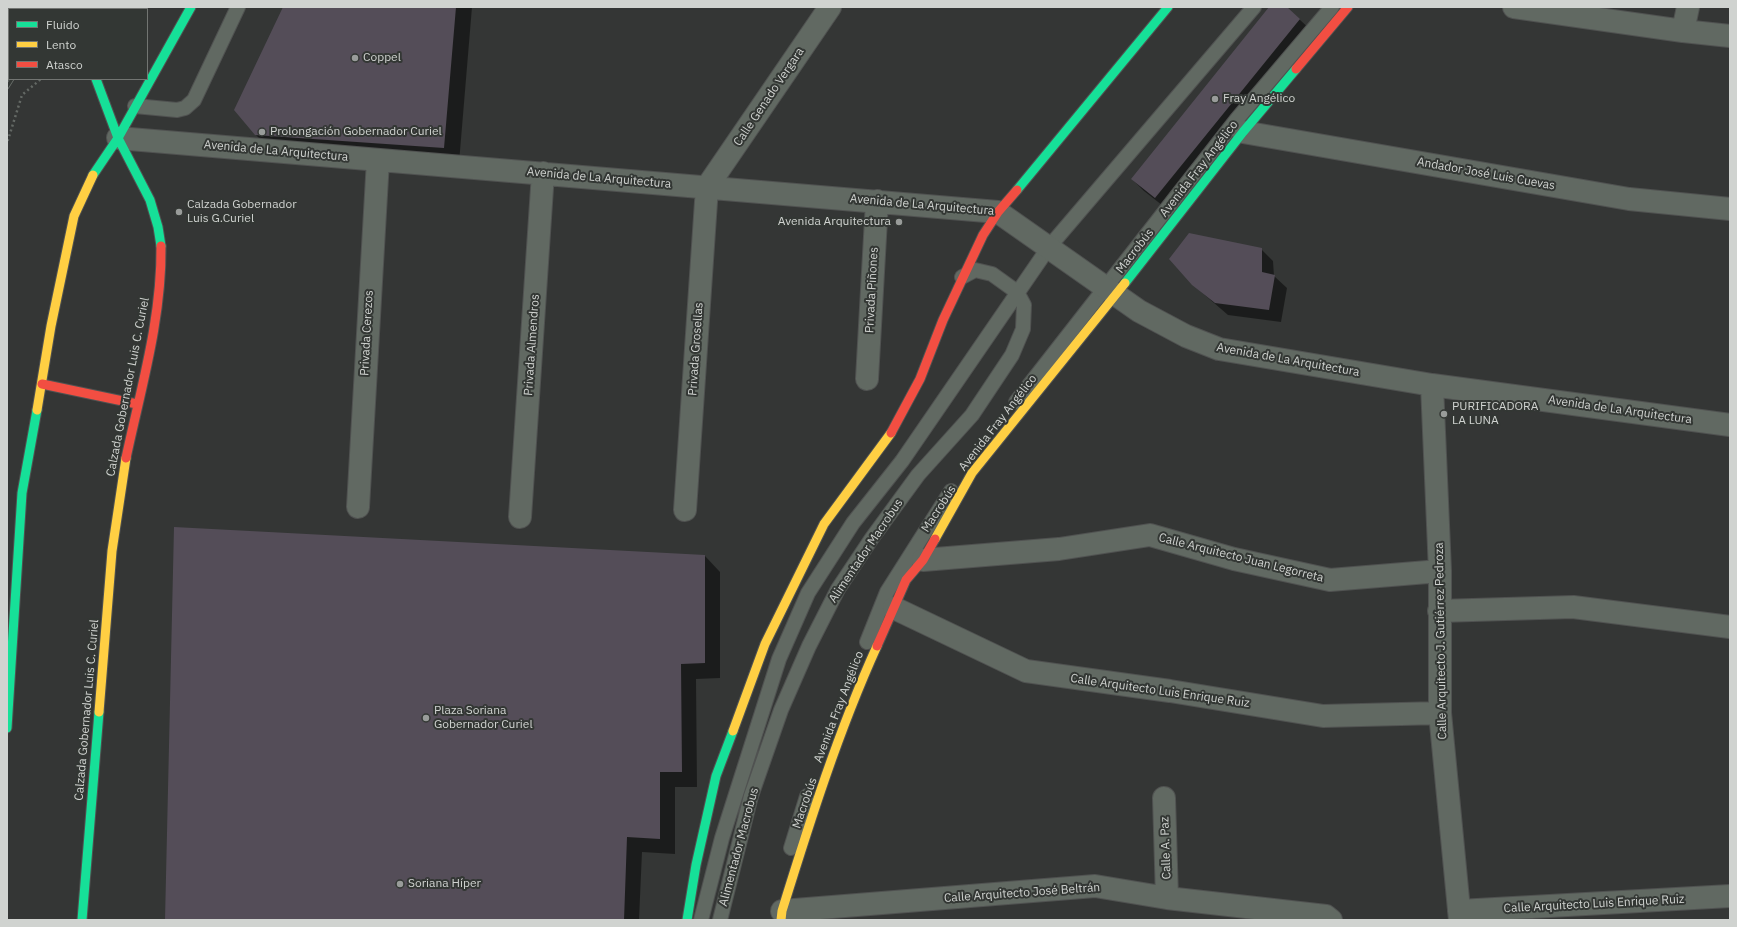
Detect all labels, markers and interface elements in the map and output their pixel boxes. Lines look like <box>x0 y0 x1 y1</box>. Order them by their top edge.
legend <box>8 8 148 80</box>
text: Fluido <box>46 17 79 32</box>
text: Lento <box>46 37 76 52</box>
street label: Calle Genado Vergara <box>731 45 807 149</box>
place label: Coppel <box>363 51 401 65</box>
marker: Coppel <box>350 53 360 63</box>
text: Atasco <box>46 57 83 72</box>
place label: Fray Angélico <box>1223 92 1295 106</box>
marker: Fray Angélico <box>1210 94 1220 104</box>
street label: Avenida Fray Angélico <box>1157 118 1241 220</box>
place label: Prolongación Gobernador Curiel <box>270 125 442 139</box>
marker: Prolongación Gobernador Curiel <box>257 127 267 137</box>
street label: Avenida de La Arquitectura <box>203 138 349 164</box>
street label: Andador José Luis Cuevas <box>1416 155 1556 193</box>
street label: Avenida de La Arquitectura <box>526 165 672 191</box>
street label: Avenida de La Arquitectura <box>849 192 995 218</box>
place label: Calzada Gobernador Luis G.Curiel <box>187 198 297 226</box>
marker: Calzada Gobernador Luis G.Curiel <box>174 207 184 217</box>
place label: Avenida Arquitectura <box>778 215 891 229</box>
marker: Avenida Arquitectura <box>894 217 904 227</box>
street label: Macrobús <box>1113 226 1157 276</box>
street label: Privada Piñones <box>863 247 881 333</box>
street label: Privada Cerezos <box>358 290 376 376</box>
street label: Privada Almendros <box>521 294 543 396</box>
street label: Calzada Gobernador Luis C. Curiel <box>104 296 152 478</box>
street label: Privada Grosellas <box>686 302 706 396</box>
street label: Avenida de La Arquitectura <box>1215 340 1361 380</box>
street label: Avenida Fray Angélico <box>956 372 1040 474</box>
street label: Avenida de La Arquitectura <box>1547 393 1693 427</box>
place label: PURIFICADORA LA LUNA <box>1452 400 1538 428</box>
marker: PURIFICADORA LA LUNA <box>1439 409 1449 419</box>
street label: Macrobús <box>919 483 959 535</box>
street label: Alimentador Macrobus <box>826 496 906 606</box>
street label: Calle Arquitecto Juan Legorreta <box>1157 531 1325 585</box>
street label: Calle Arquitecto J. Gutiérrez Pedroza <box>1432 542 1450 740</box>
street label: Calzada Gobernador Luis C. Curiel <box>72 619 102 801</box>
street label: Avenida Fray Angélico <box>811 649 867 765</box>
street label: Calle Arquitecto Luis Enrique Ruiz <box>1069 671 1251 711</box>
place label: Plaza Soriana Gobernador Curiel <box>434 704 533 732</box>
marker: Plaza Soriana Gobernador Curiel <box>421 713 431 723</box>
street label: Macrobús <box>790 776 820 830</box>
street label: Alimentador Macrobus <box>716 786 762 908</box>
street label: Calle A. Paz <box>1158 816 1174 880</box>
place label: Soriana Híper <box>408 877 481 891</box>
marker: Soriana Híper <box>395 879 405 889</box>
street label: Calle Arquitecto José Beltrán <box>943 880 1101 906</box>
street label: Calle Arquitecto Luis Enrique Ruiz <box>1503 892 1685 916</box>

